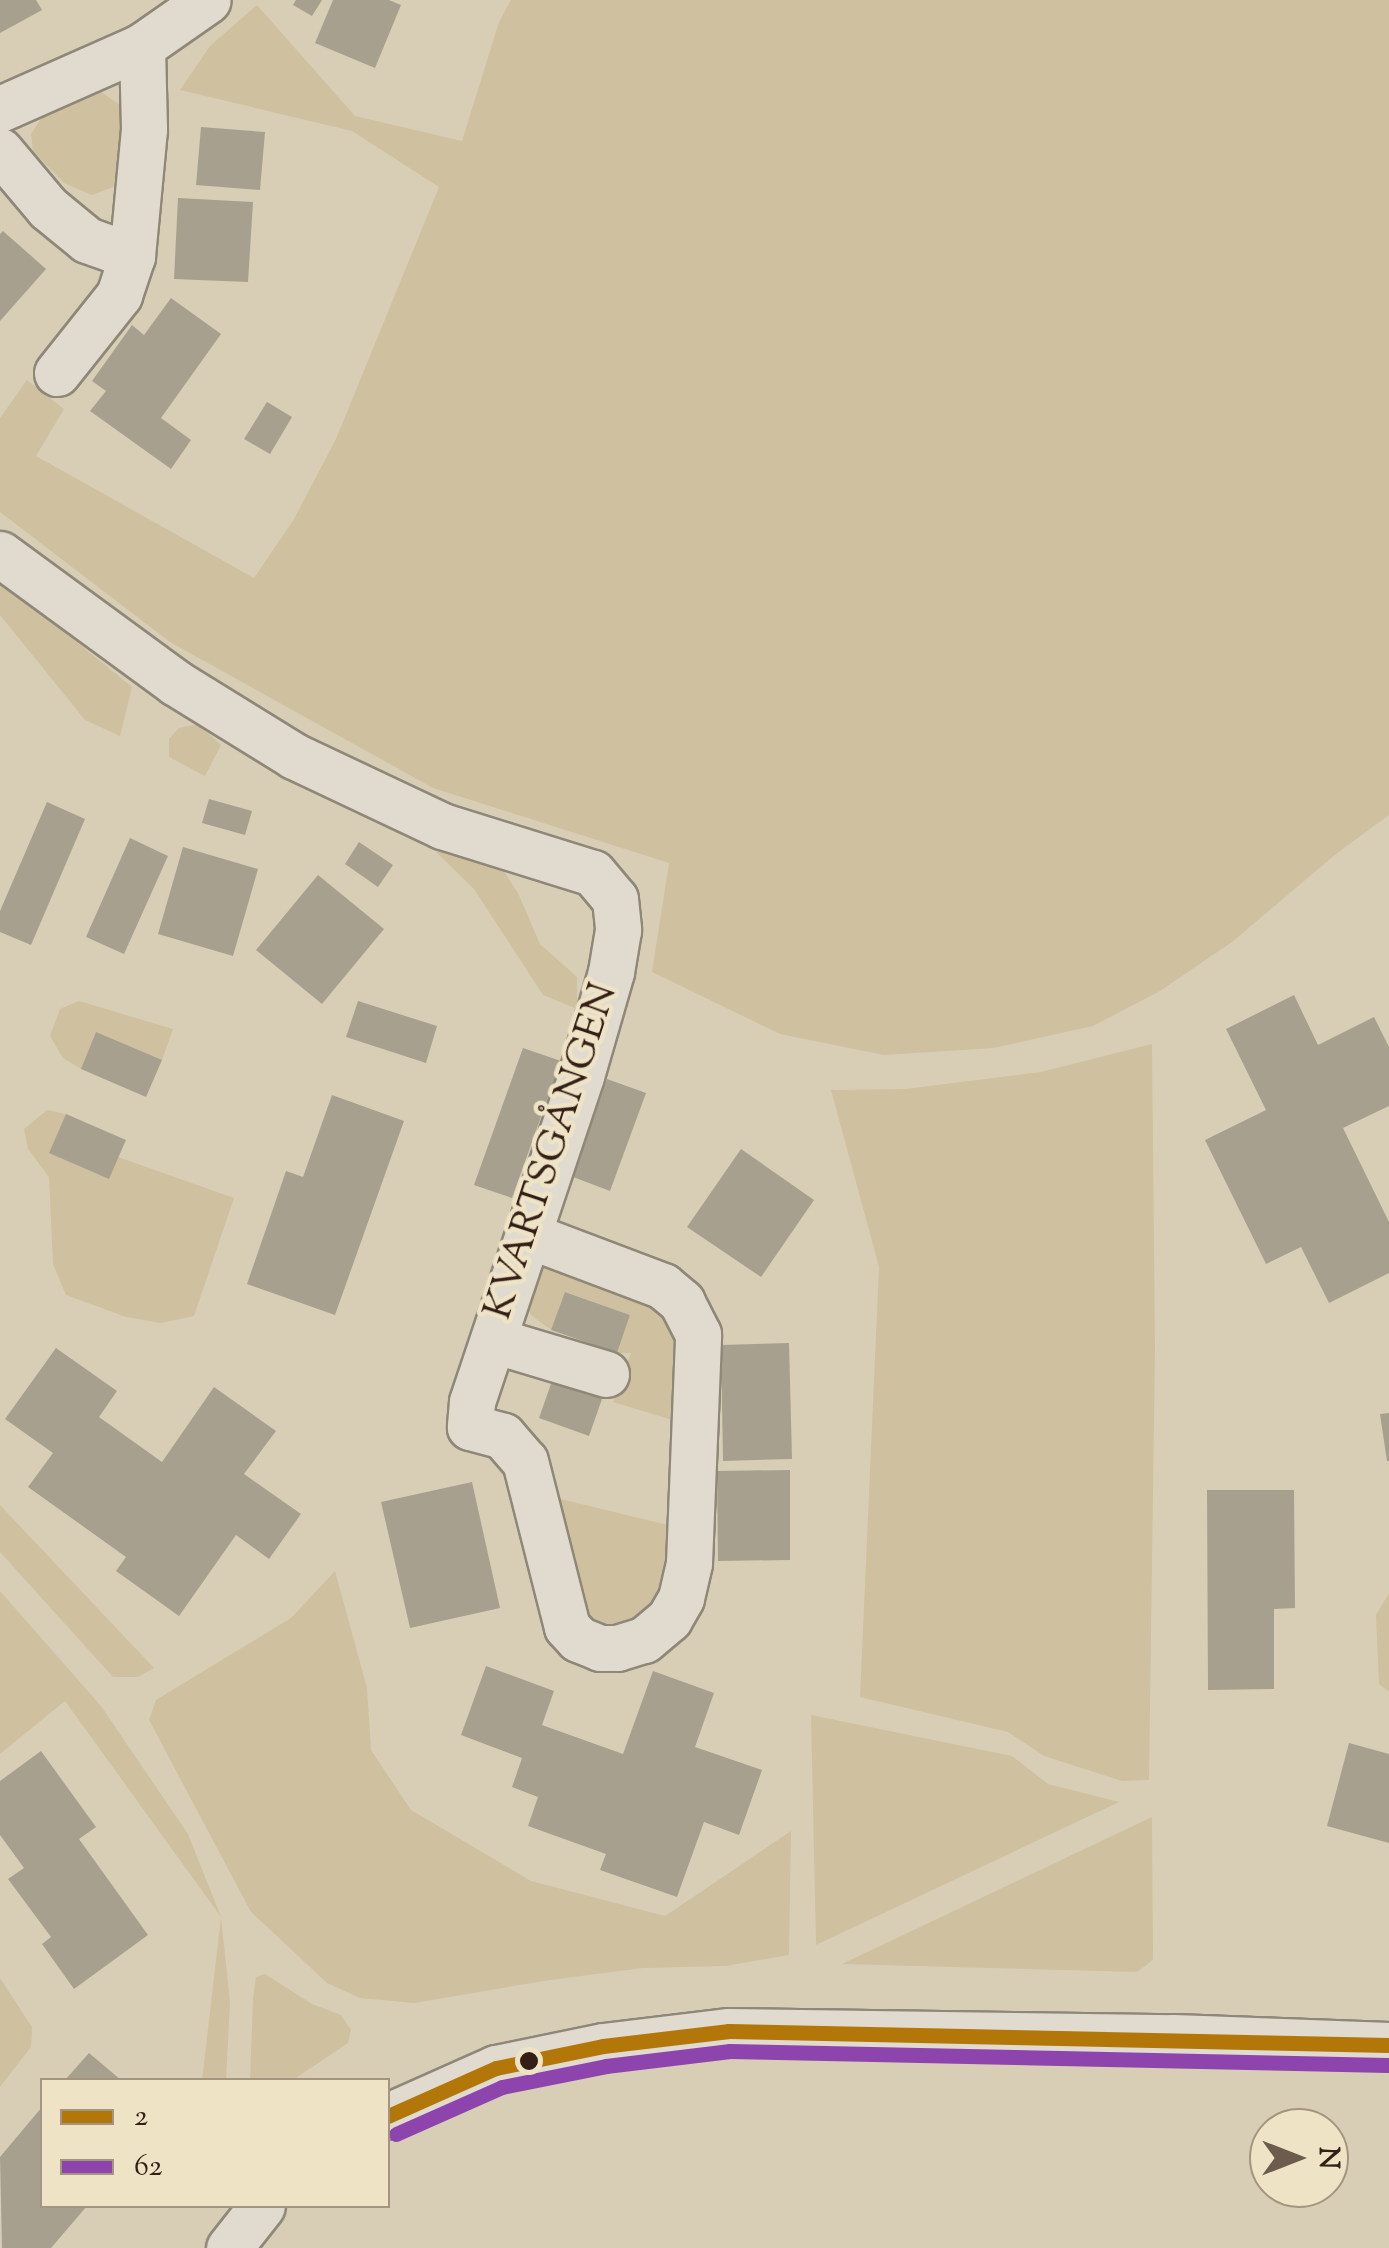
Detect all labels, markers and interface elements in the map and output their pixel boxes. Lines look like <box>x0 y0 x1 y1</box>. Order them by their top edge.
street label: KVARTSGÅNGEN <box>476 978 630 1326</box>
unlabelled marker <box>519 2051 539 2071</box>
legend <box>40 2078 390 2208</box>
text: 2 <box>134 2096 148 2139</box>
north arrow <box>1249 2108 1349 2208</box>
text: 62 <box>134 2146 163 2189</box>
text: N <box>1307 2147 1347 2169</box>

